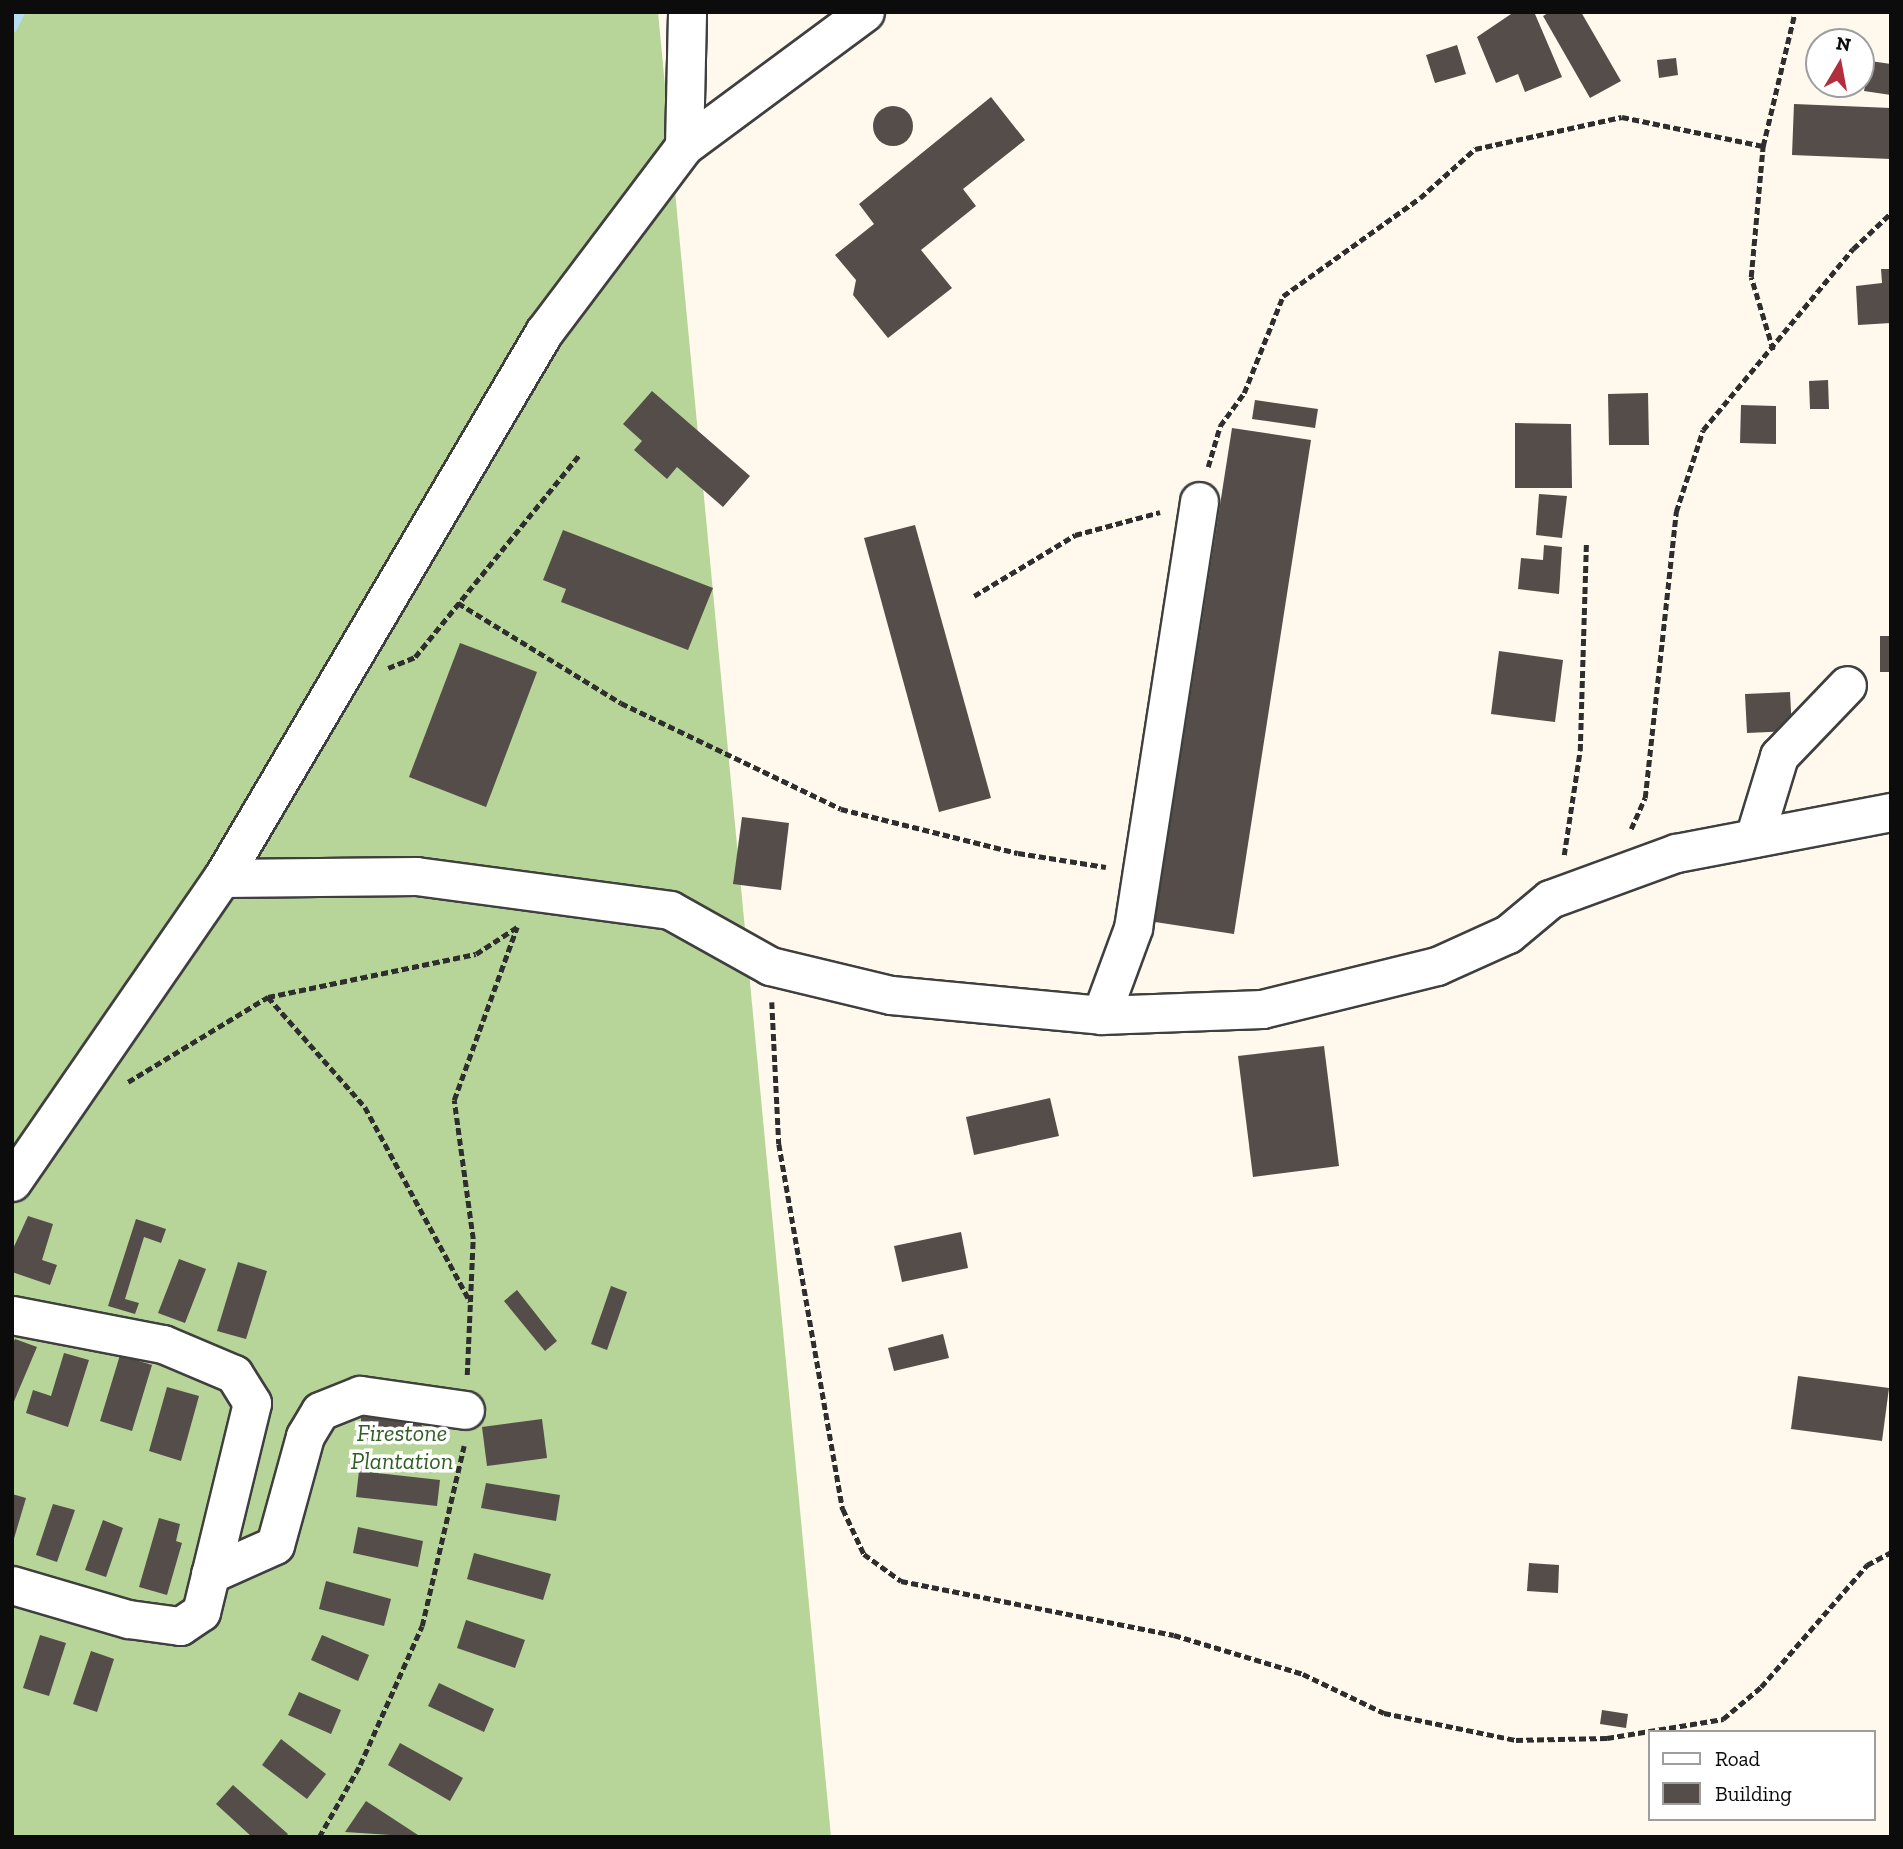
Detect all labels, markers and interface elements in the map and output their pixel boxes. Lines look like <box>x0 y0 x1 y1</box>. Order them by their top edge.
north arrow <box>1805 28 1875 98</box>
text: N <box>1834 31 1852 56</box>
park label: Firestone Plantation <box>351 1419 453 1475</box>
legend <box>1647 1730 1875 1821</box>
text: Road <box>1715 1746 1760 1771</box>
text: Building <box>1715 1781 1792 1806</box>

